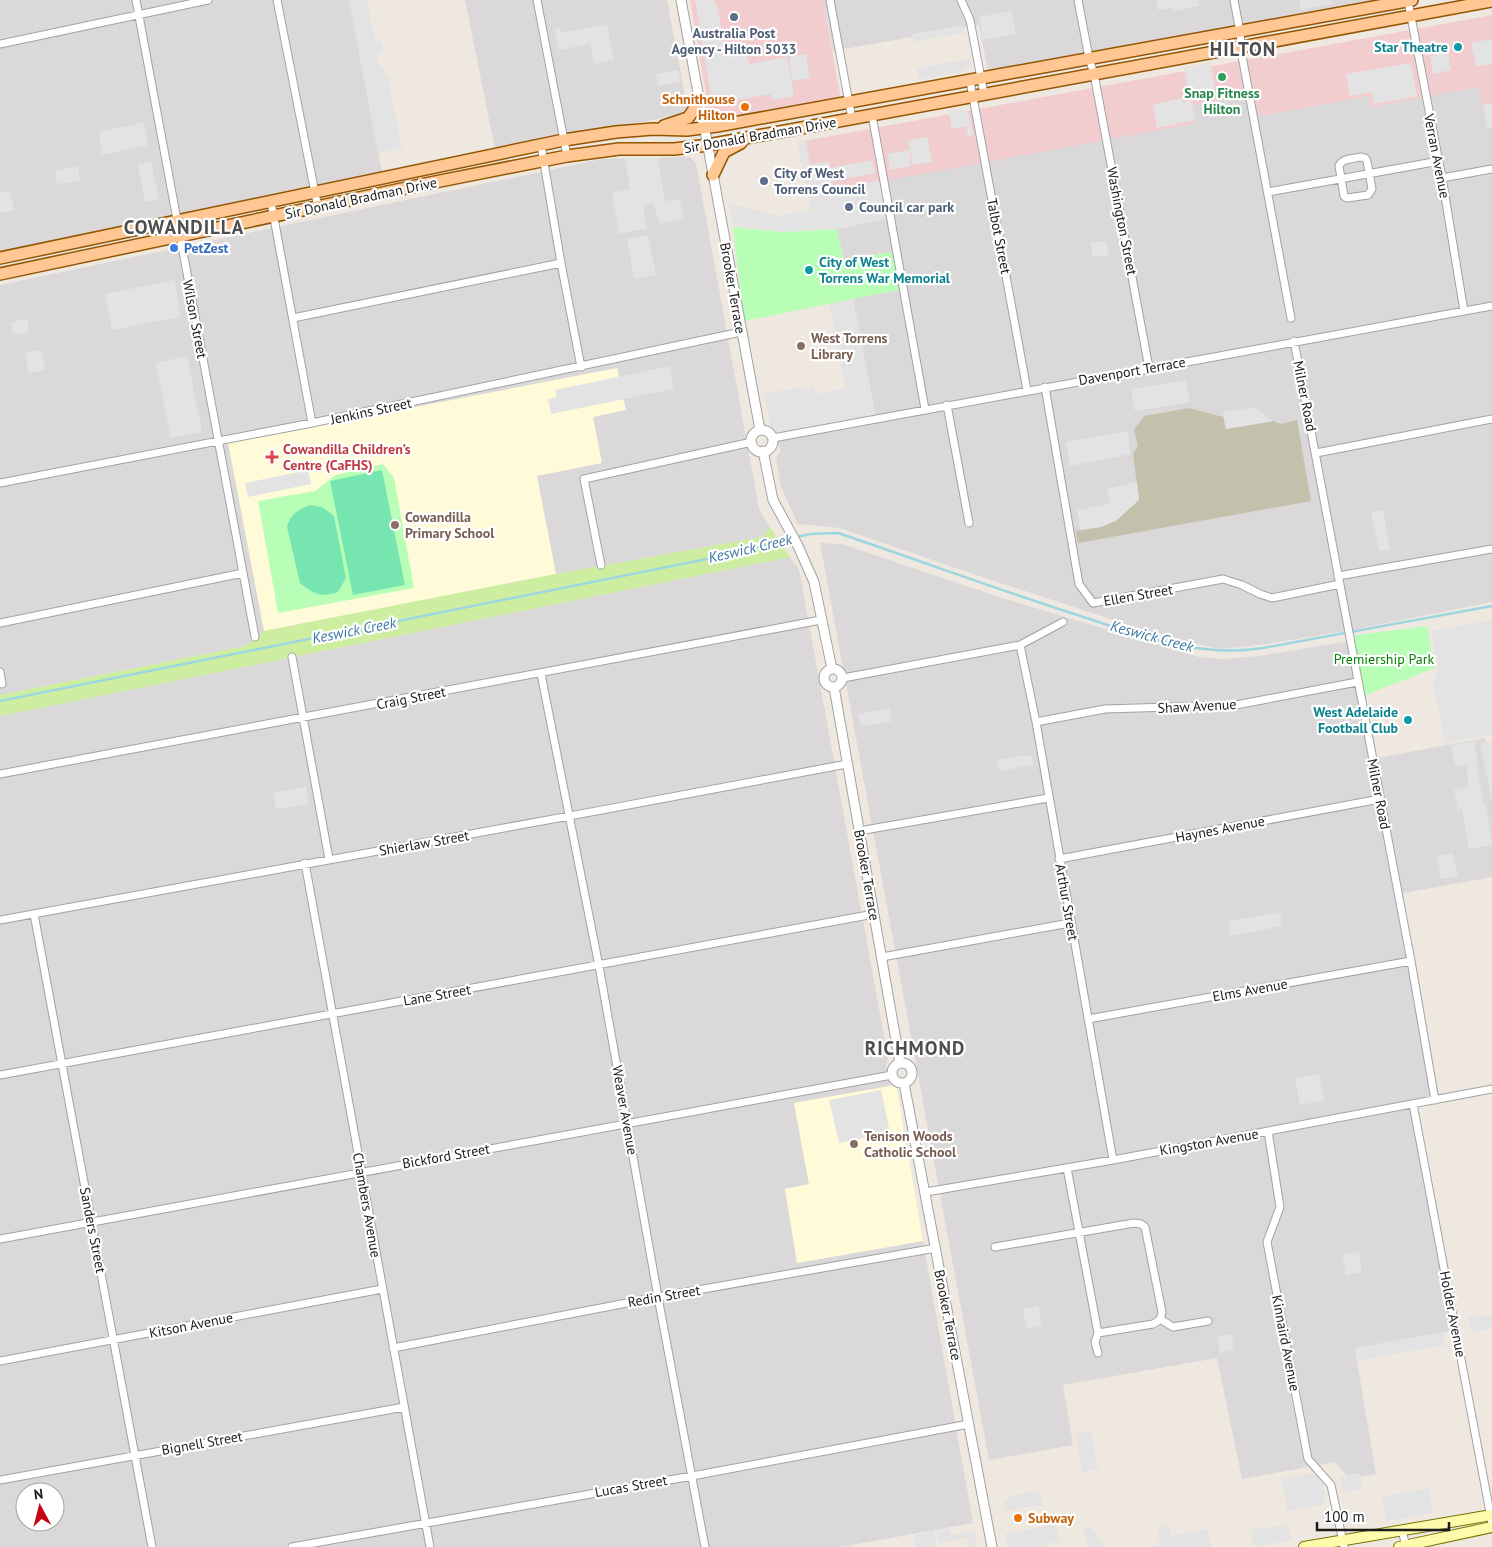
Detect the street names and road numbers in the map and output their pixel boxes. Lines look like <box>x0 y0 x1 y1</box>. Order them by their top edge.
street label: Verran Avenue <box>1420 111 1454 200</box>
street label: Sir Donald Bradman Drive <box>682 113 838 157</box>
street label: Washington Street <box>1103 165 1141 277</box>
street label: Sir Donald Bradman Drive <box>283 173 439 223</box>
street label: Talbot Street <box>983 197 1015 276</box>
street label: Brooker Terrace <box>716 241 750 335</box>
street label: Wilson Street <box>179 278 212 360</box>
street label: Davenport Terrace <box>1077 353 1187 389</box>
street label: Milner Road <box>1289 359 1321 433</box>
street label: Jenkins Street <box>328 394 413 429</box>
street label: Ellen Street <box>1102 580 1174 610</box>
street label: Craig Street <box>375 682 447 714</box>
street label: Shaw Avenue <box>1157 695 1237 717</box>
street label: Milner Road <box>1363 757 1395 831</box>
street label: Haynes Avenue <box>1174 812 1266 846</box>
street label: Shierlaw Street <box>378 826 471 860</box>
street label: Brooker Terrace <box>850 828 884 922</box>
street label: Arthur Street <box>1051 862 1083 942</box>
street label: Elms Avenue <box>1211 975 1289 1005</box>
street label: Lane Street <box>402 980 472 1010</box>
street label: Weaver Avenue <box>608 1064 642 1156</box>
street label: Kingston Avenue <box>1158 1124 1260 1160</box>
street label: Bickford Street <box>401 1139 491 1173</box>
street label: Chambers Avenue <box>349 1151 385 1259</box>
street label: Sanders Street <box>76 1186 110 1275</box>
street label: Brooker Terrace <box>930 1268 966 1362</box>
street label: Holder Avenue <box>1436 1269 1470 1359</box>
street label: Redin Street <box>626 1281 702 1311</box>
street label: Kinnaird Avenue <box>1268 1293 1304 1393</box>
street label: Kitson Avenue <box>148 1308 234 1342</box>
street label: Bignell Street <box>160 1427 244 1459</box>
street label: Lucas Street <box>593 1471 669 1501</box>

